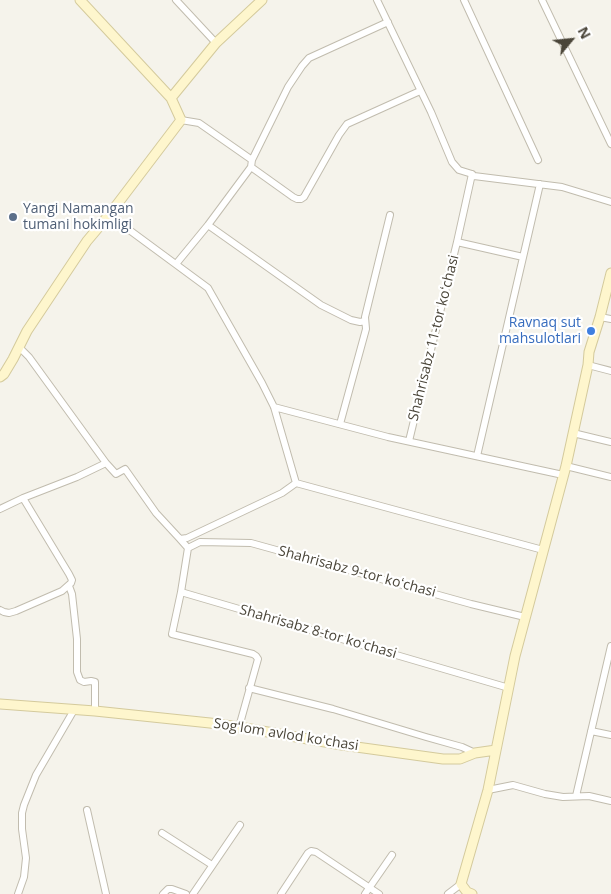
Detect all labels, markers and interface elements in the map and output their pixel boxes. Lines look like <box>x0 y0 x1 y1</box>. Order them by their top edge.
north arrow <box>546 15 596 65</box>
text: N <box>574 23 596 42</box>
place label: Yangi Namangan tumani hokimligi <box>23 201 134 233</box>
marker: Yangi Namangan tumani hokimligi <box>7 211 19 223</box>
street label: Shahrisabz 11-tor koʻchasi <box>405 253 463 423</box>
place label: Ravnaq sut mahsulotlari <box>499 315 581 348</box>
marker: Ravnaq sut mahsulotlari <box>585 325 597 337</box>
street label: Shahrisabz 9-tor koʻchasi <box>276 543 438 601</box>
street label: Shahrisabz 8-tor koʻchasi <box>238 602 398 662</box>
street label: Sogʻlom avlod koʻchasi <box>212 715 360 755</box>

